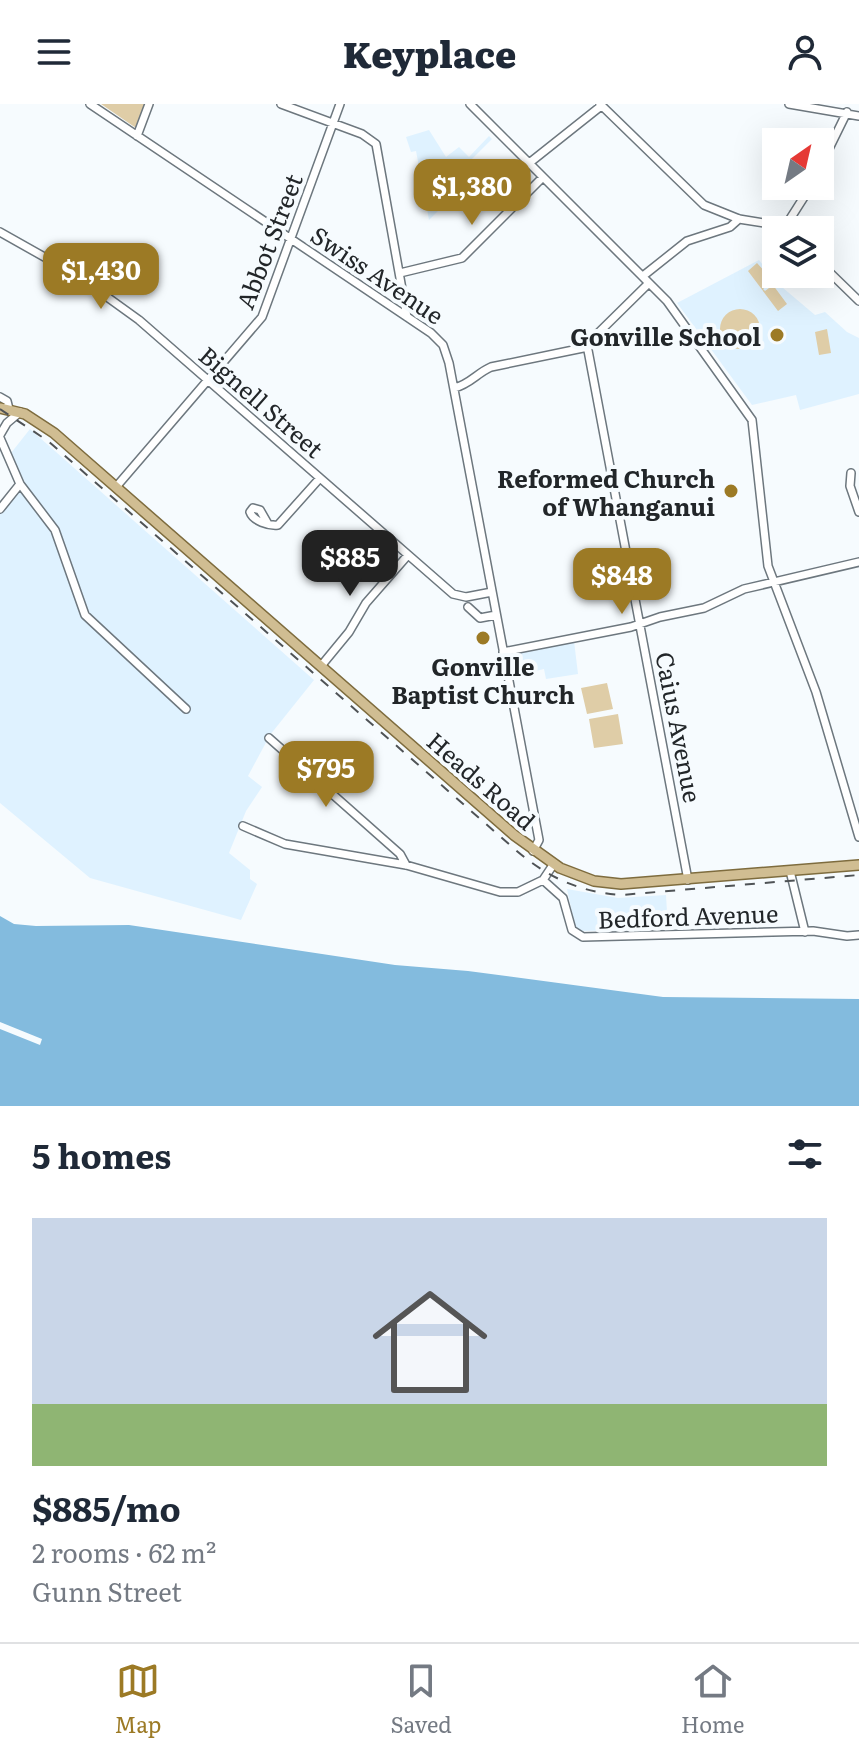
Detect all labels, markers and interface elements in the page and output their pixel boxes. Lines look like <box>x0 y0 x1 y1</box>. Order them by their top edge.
text: Keyplace <box>343 26 516 79</box>
icon: menu <box>32 30 76 74</box>
icon: person <box>783 30 827 74</box>
north arrow <box>762 128 834 200</box>
map controls <box>762 128 834 288</box>
pin: $1,380 <box>407 159 537 227</box>
text: $1,380 <box>432 165 512 204</box>
street label: Abbot Street <box>226 168 310 314</box>
button: layers <box>762 216 834 288</box>
street label: Swiss Avenue <box>305 217 451 331</box>
pin: $1,430 <box>36 243 166 311</box>
text: $1,430 <box>61 249 141 288</box>
place label: Gonville School <box>570 318 761 353</box>
marker: Gonville School <box>768 326 786 344</box>
street label: Bignell Street <box>192 337 332 465</box>
place label: Reformed Church of Whanganui <box>497 460 715 523</box>
marker: Reformed Church of Whanganui <box>722 482 740 500</box>
pin: $885 <box>303 530 397 598</box>
text: $885 <box>320 536 380 575</box>
pin: $848 <box>575 548 669 616</box>
text: $848 <box>591 554 653 593</box>
marker: Gonville Baptist Church <box>474 629 492 647</box>
place label: Gonville Baptist Church <box>391 648 575 711</box>
street label: Caius Avenue <box>648 649 712 805</box>
street label: Heads Road <box>420 723 544 837</box>
pin: $795 <box>279 741 373 809</box>
text: $795 <box>297 747 355 786</box>
street label: Bedford Avenue <box>597 894 779 936</box>
text: 5 homes <box>32 1129 171 1179</box>
icon: filters <box>783 1132 827 1176</box>
icon: home <box>358 1270 502 1414</box>
text: $885/mo <box>32 1482 181 1532</box>
text: 2 rooms · 62 m² <box>32 1532 216 1571</box>
text: Gunn Street <box>32 1571 182 1610</box>
tab: Map <box>115 1659 161 1740</box>
tab: Saved <box>391 1659 452 1740</box>
tab: Home <box>681 1659 744 1740</box>

